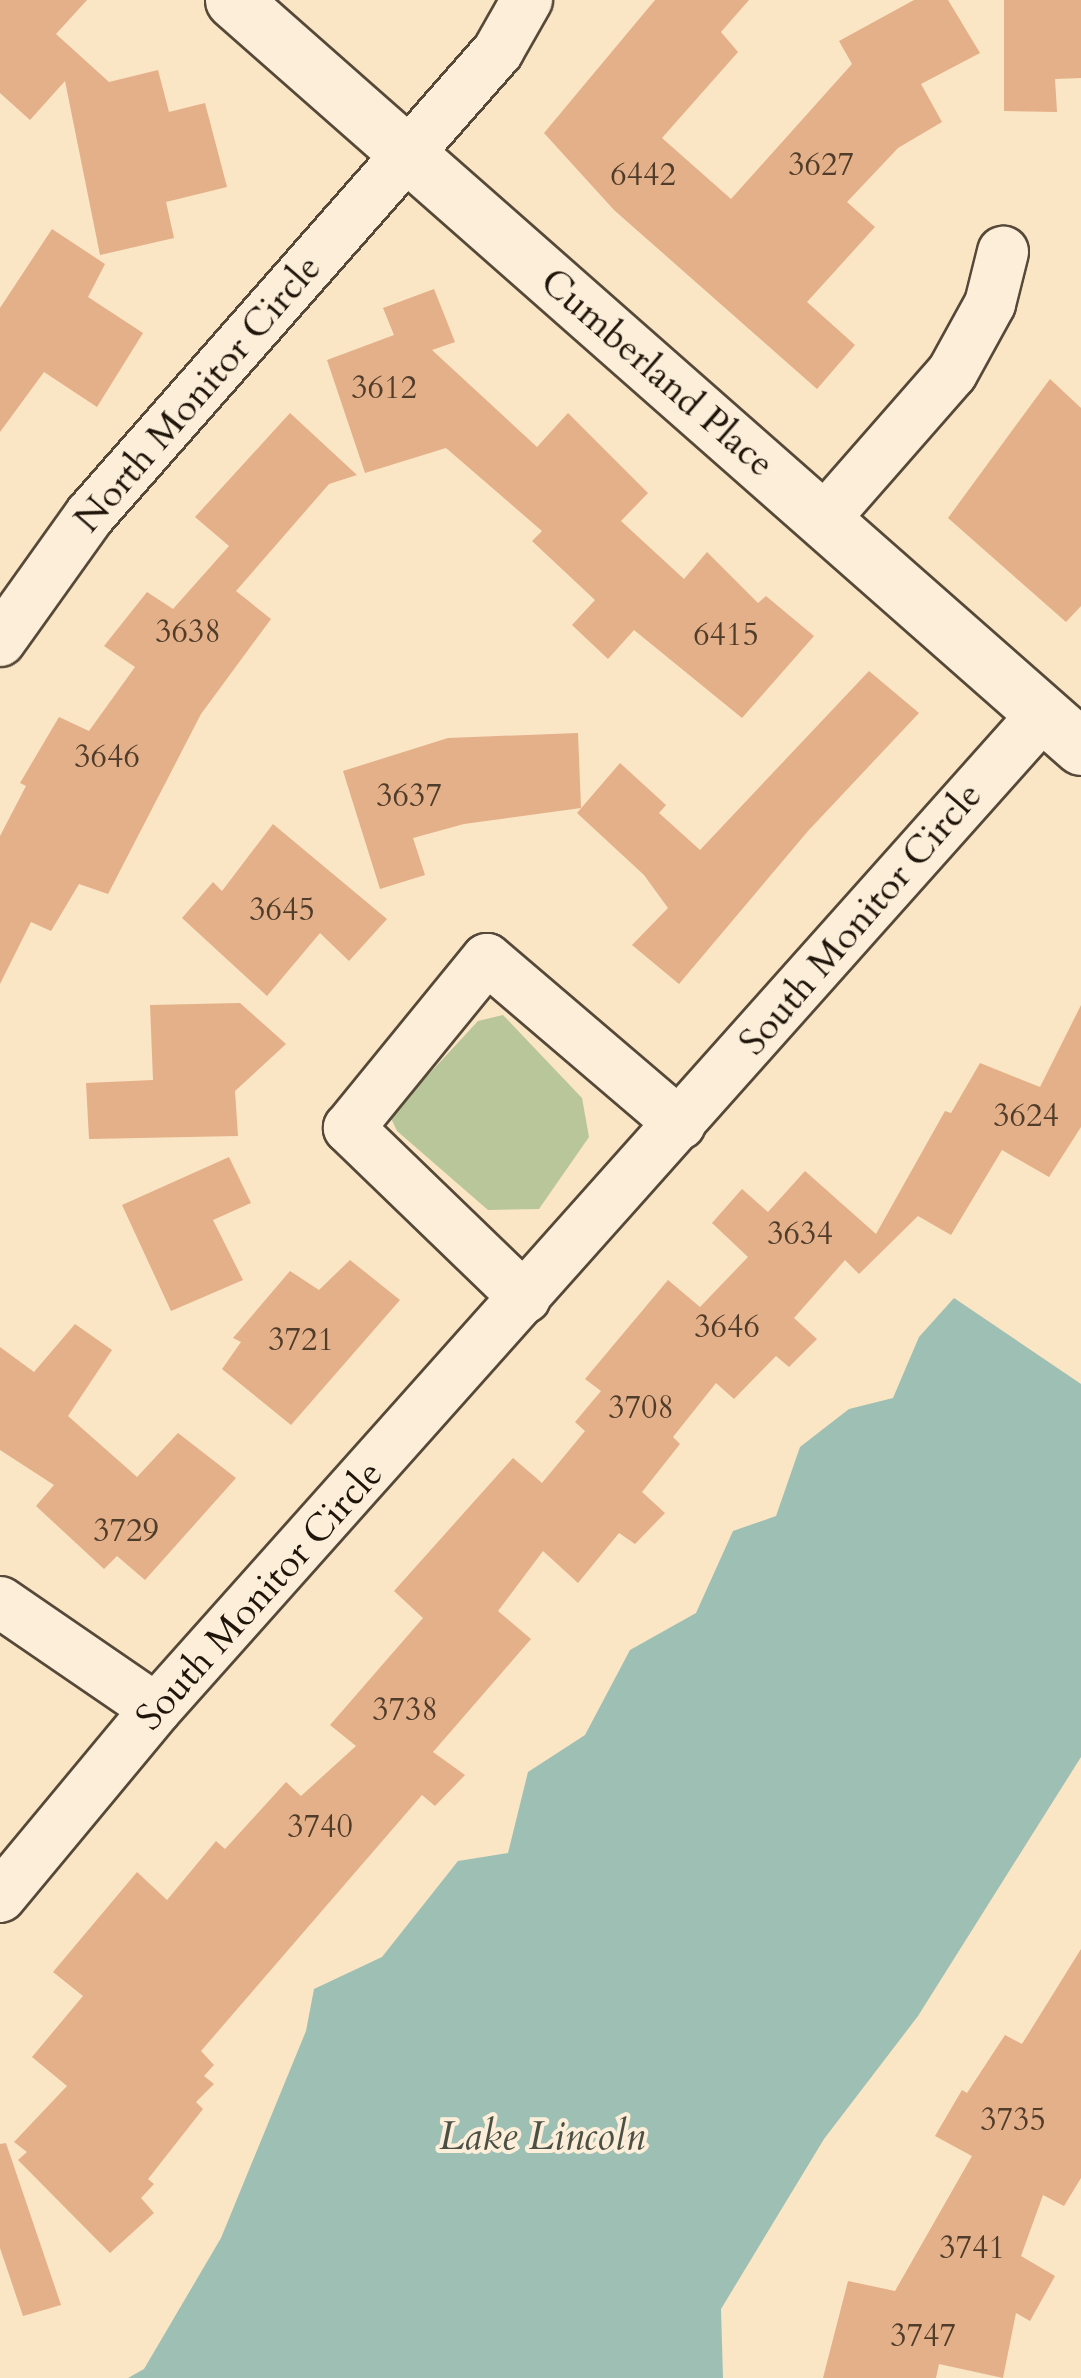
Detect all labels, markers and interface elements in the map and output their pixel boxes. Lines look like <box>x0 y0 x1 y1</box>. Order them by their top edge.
house number: 3627 <box>788 146 854 184</box>
house number: 6442 <box>610 156 676 194</box>
street label: North Monitor Circle <box>65 246 331 542</box>
street label: Cumberland Place <box>531 259 783 487</box>
house number: 3612 <box>351 369 417 407</box>
house number: 3638 <box>155 613 221 651</box>
house number: 6415 <box>693 616 759 654</box>
house number: 3646 <box>74 738 140 776</box>
street label: South Monitor Circle <box>730 773 992 1065</box>
house number: 3637 <box>376 777 442 815</box>
house number: 3645 <box>249 891 315 929</box>
house number: 3624 <box>993 1097 1059 1135</box>
house number: 3634 <box>767 1215 833 1253</box>
house number: 3646 <box>694 1308 760 1346</box>
house number: 3721 <box>268 1321 334 1359</box>
house number: 3708 <box>608 1389 674 1427</box>
street label: South Monitor Circle <box>127 1452 393 1740</box>
house number: 3729 <box>93 1512 159 1550</box>
house number: 3738 <box>372 1691 438 1729</box>
house number: 3740 <box>287 1808 353 1846</box>
house number: 3735 <box>980 2101 1046 2139</box>
water label: Lake Lincoln <box>439 2113 645 2161</box>
house number: 3741 <box>939 2229 1005 2267</box>
house number: 3747 <box>890 2317 956 2355</box>

